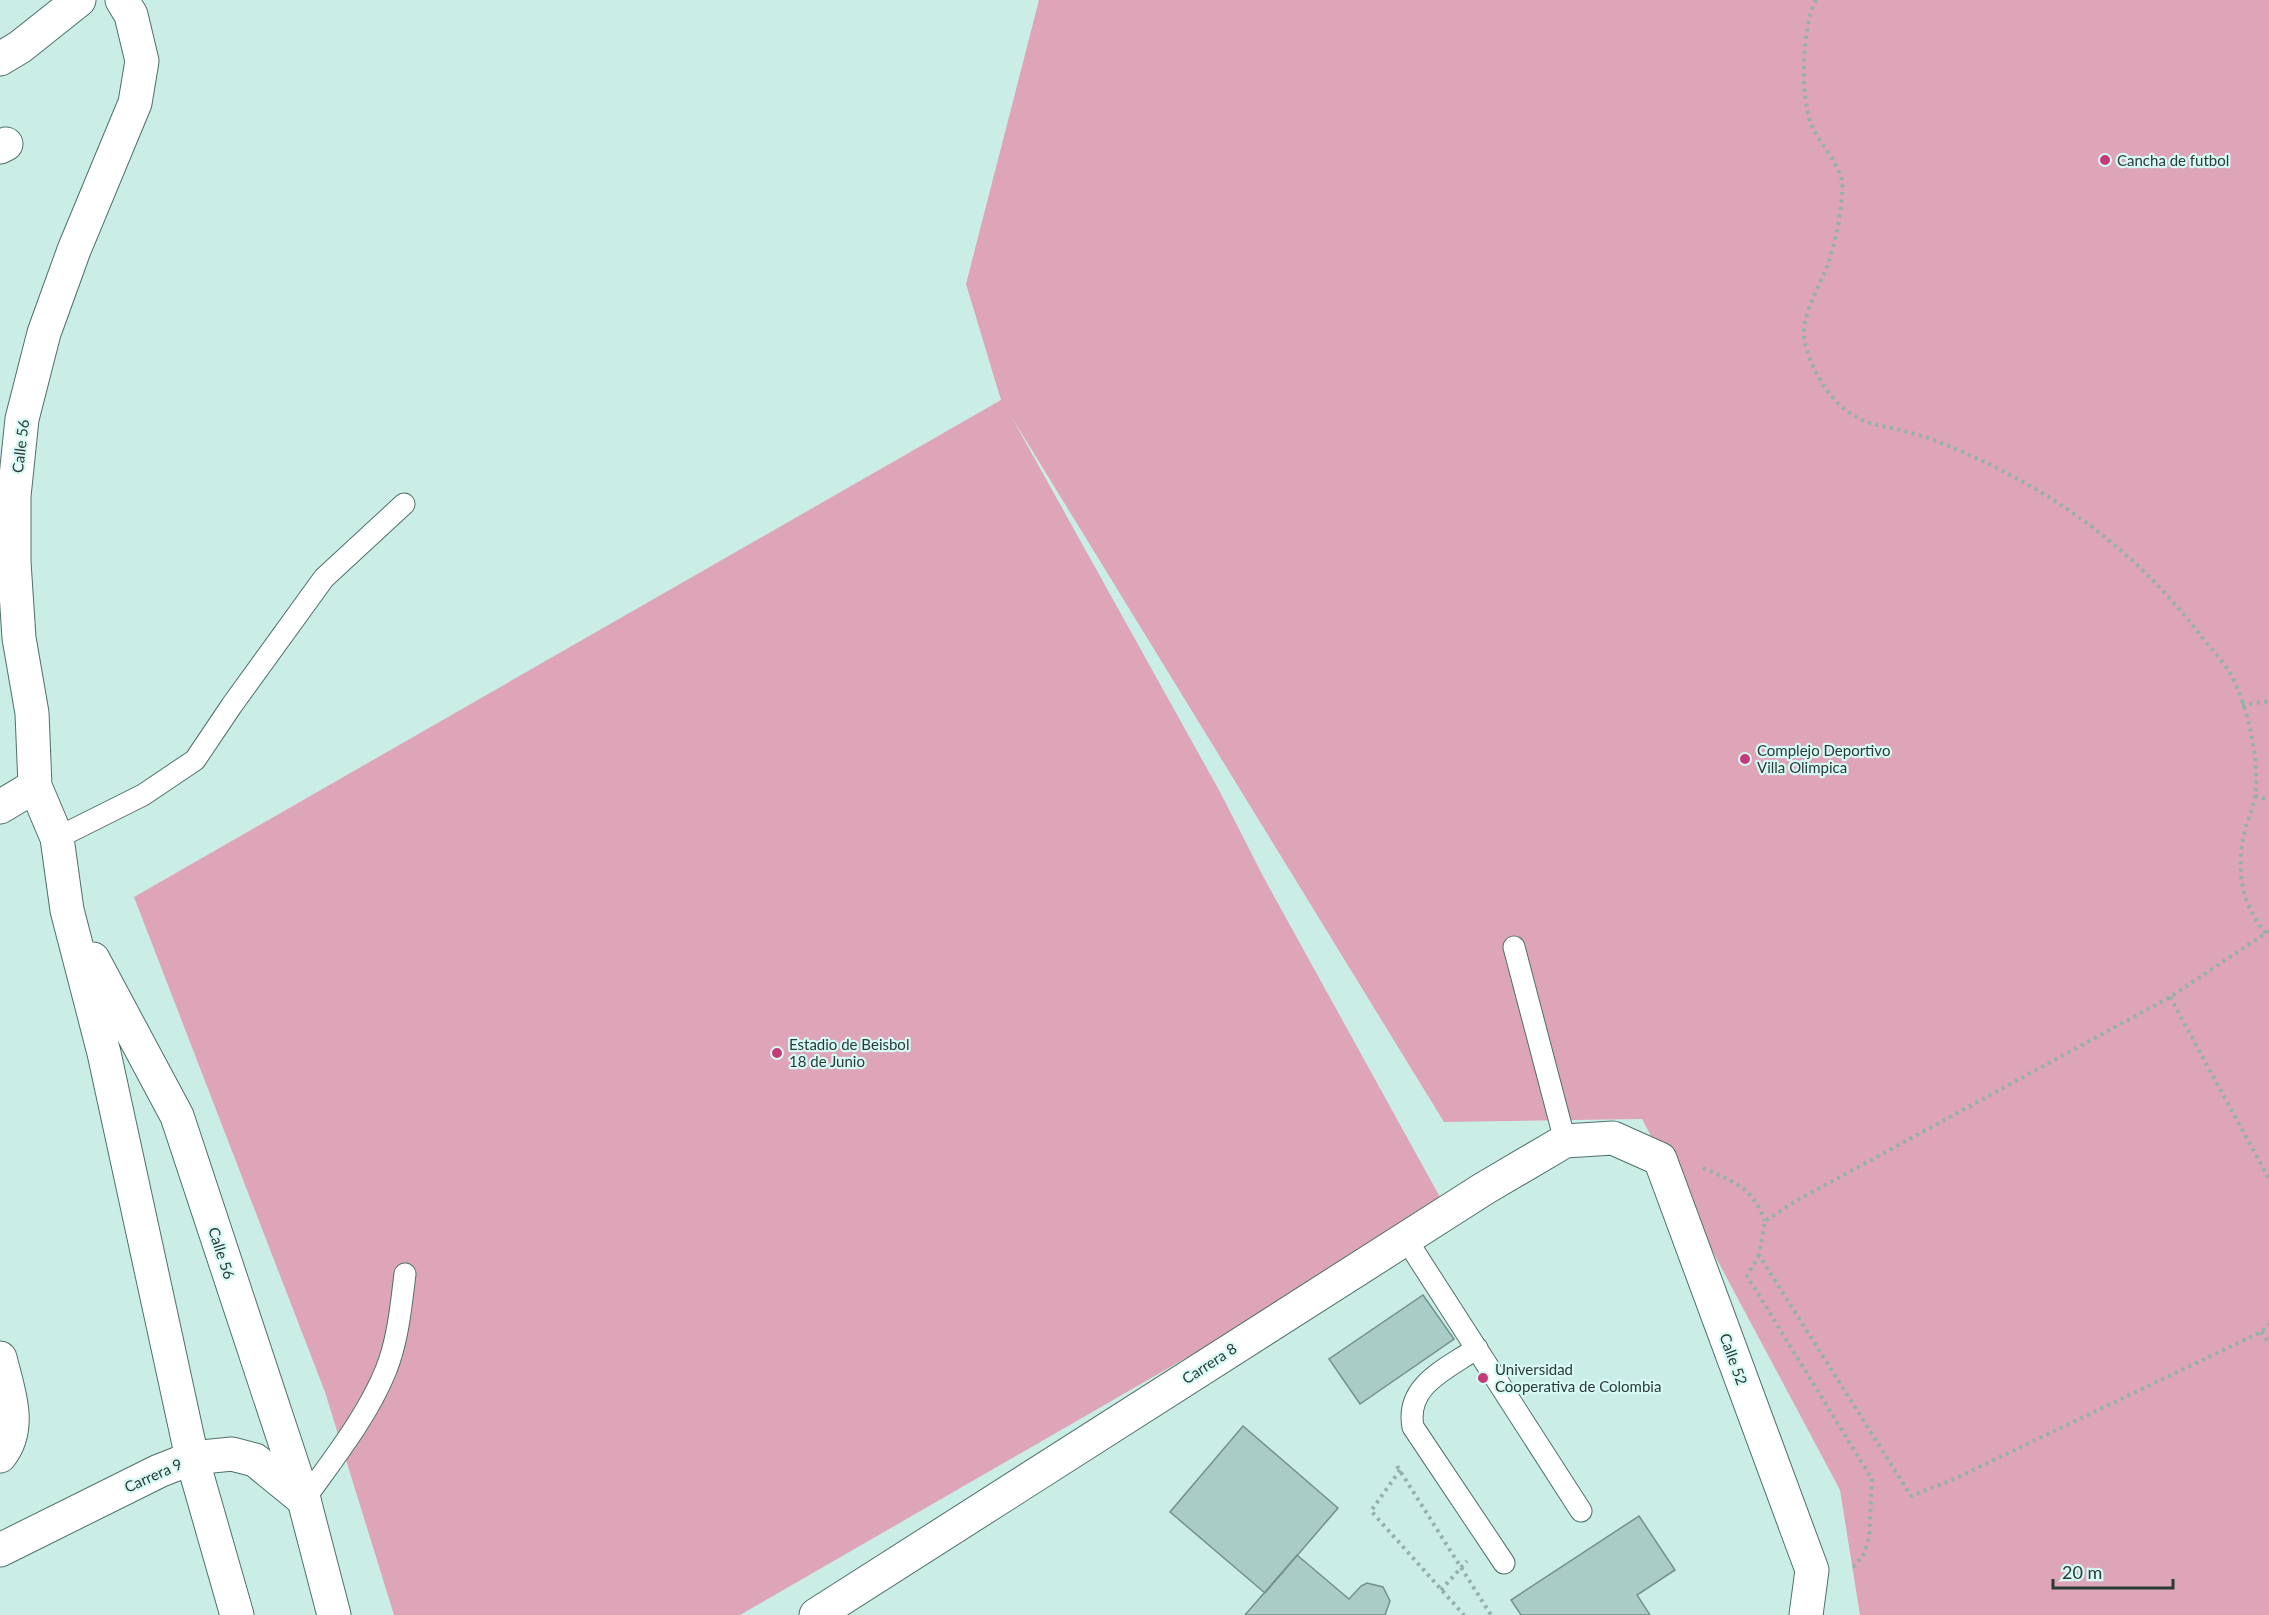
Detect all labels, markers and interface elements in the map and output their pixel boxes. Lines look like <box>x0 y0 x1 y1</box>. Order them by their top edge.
place label: Cancha de futbol <box>2117 151 2229 169</box>
marker: Cancha de futbol <box>2098 153 2112 167</box>
street label: Calle 56 <box>8 418 32 474</box>
place label: Complejo Deportivo Villa Olimpica <box>1757 741 1890 776</box>
marker: Complejo Deportivo Villa Olimpica <box>1738 752 1752 766</box>
place label: Estadio de Beisbol 18 de Junio <box>789 1035 909 1070</box>
marker: Estadio de Beisbol 18 de Junio <box>770 1046 784 1060</box>
street label: Calle 56 <box>205 1225 239 1282</box>
street label: Calle 52 <box>1716 1331 1752 1387</box>
street label: Carrera 8 <box>1178 1339 1240 1387</box>
place label: Universidad Cooperativa de Colombia <box>1495 1360 1661 1395</box>
marker: Universidad Cooperativa de Colombia <box>1476 1371 1490 1385</box>
street label: Carrera 9 <box>121 1454 185 1496</box>
scale bar <box>2053 1552 2173 1590</box>
text: 20 m <box>2062 1561 2102 1583</box>

